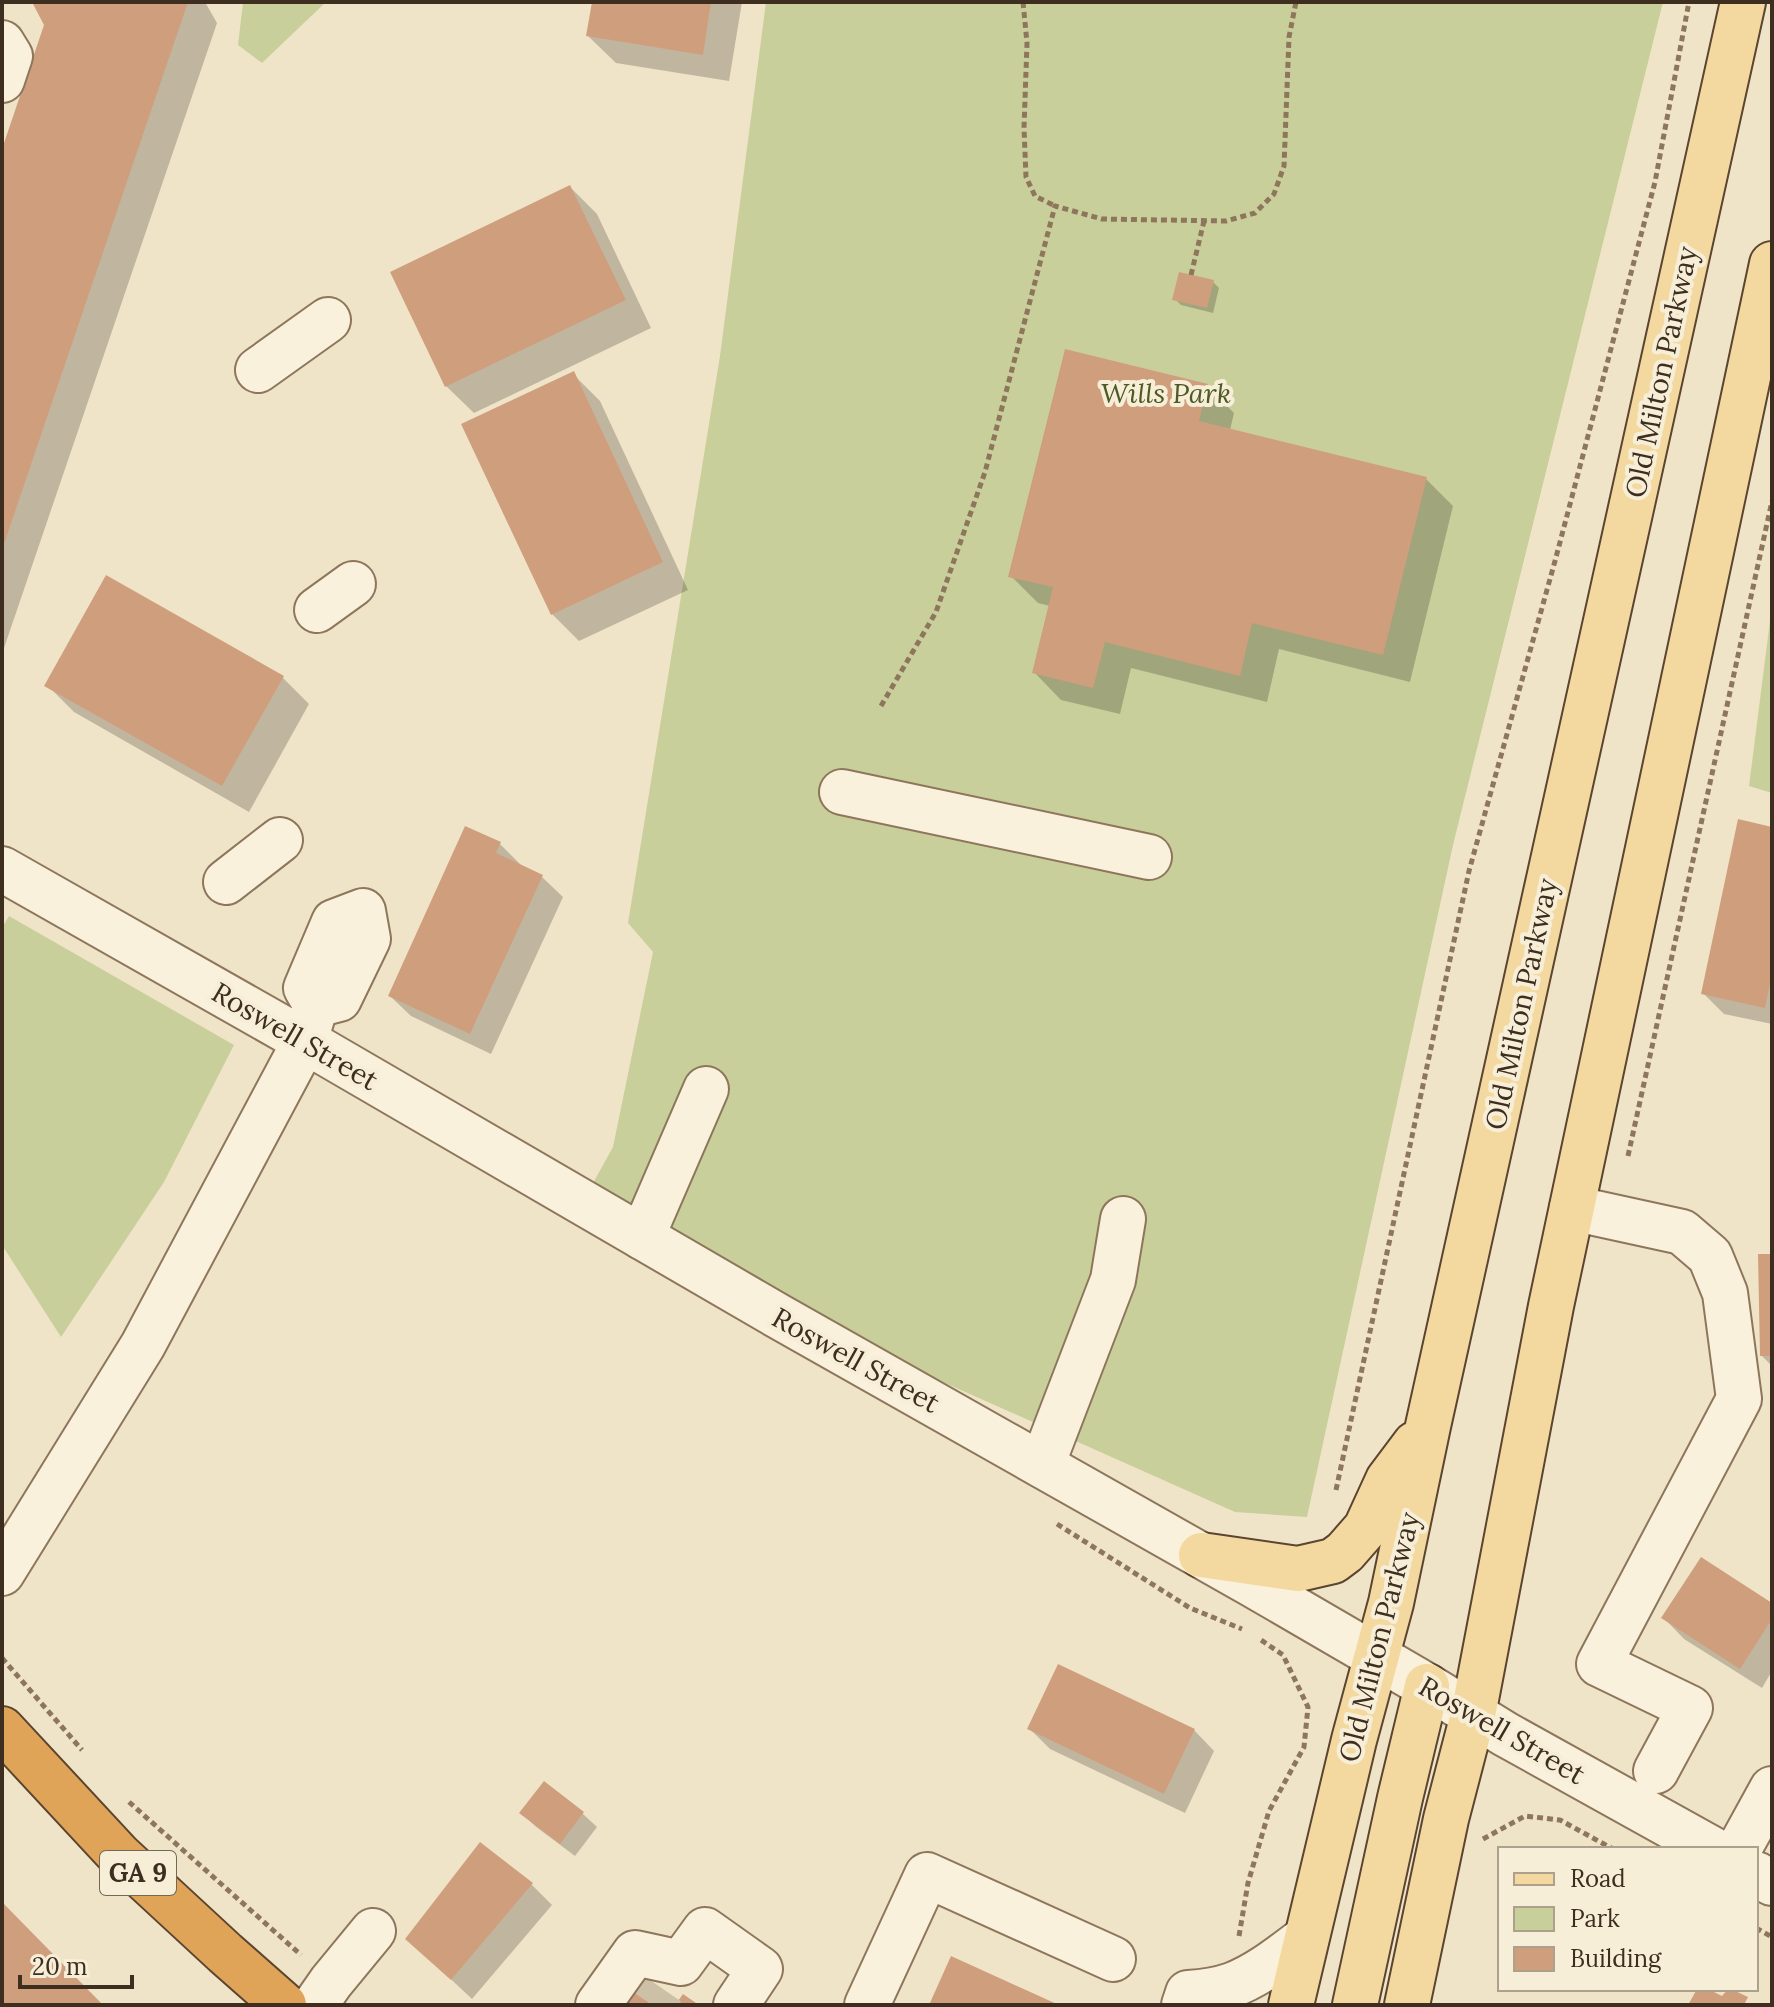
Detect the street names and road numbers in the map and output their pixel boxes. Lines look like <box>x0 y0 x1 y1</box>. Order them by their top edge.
street label: Old Milton Parkway <box>1617 243 1705 501</box>
street label: Old Milton Parkway <box>1477 875 1565 1133</box>
street label: Roswell Street <box>205 974 385 1098</box>
street label: Roswell Street <box>766 1299 946 1421</box>
street label: Old Milton Parkway <box>1331 1508 1427 1766</box>
street label: Roswell Street <box>1412 1668 1592 1792</box>
road number: GA 9 <box>100 1851 176 1895</box>

